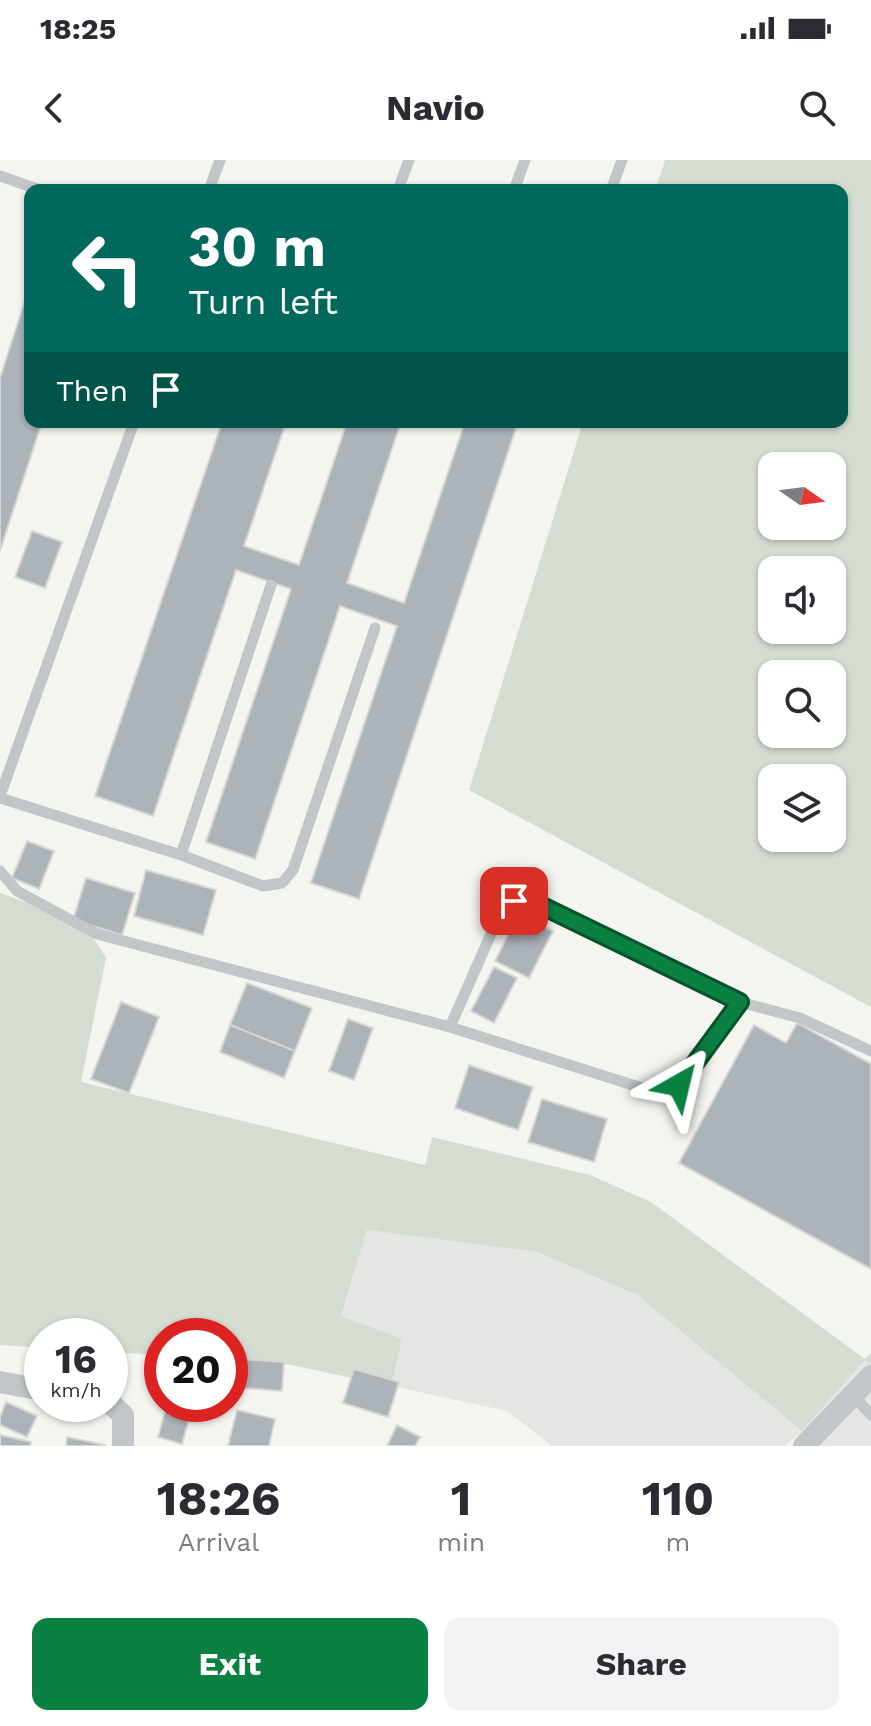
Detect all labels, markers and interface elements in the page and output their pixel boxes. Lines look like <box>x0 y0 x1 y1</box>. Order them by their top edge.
text: 18:25 <box>40 11 116 46</box>
icon: back <box>32 86 76 130</box>
icon: search <box>795 86 839 130</box>
text: Navio <box>386 87 485 129</box>
text: 30 m <box>188 214 326 280</box>
icon: left <box>56 216 160 320</box>
text: Turn left <box>188 281 338 323</box>
icon: arrive <box>144 368 188 412</box>
text: Then <box>56 373 128 408</box>
north arrow <box>758 452 846 540</box>
map controls <box>758 452 846 852</box>
button: sound <box>758 556 846 644</box>
button: search <box>758 660 846 748</box>
button: layers <box>758 764 846 852</box>
pin <box>480 867 548 935</box>
icon: arrive <box>492 879 536 923</box>
position arrow <box>637 1043 721 1127</box>
speed limit sign: 20 <box>144 1318 248 1422</box>
text: 16 <box>55 1336 97 1383</box>
text: km/h <box>50 1378 102 1402</box>
text: 18:26 <box>157 1470 280 1527</box>
text: 1 <box>451 1470 471 1527</box>
text: 110 <box>642 1470 714 1527</box>
text: Arrival <box>178 1527 259 1557</box>
text: min <box>437 1527 485 1557</box>
text: m <box>666 1527 690 1557</box>
button: Exit <box>32 1618 428 1710</box>
button: Share <box>444 1618 839 1710</box>

